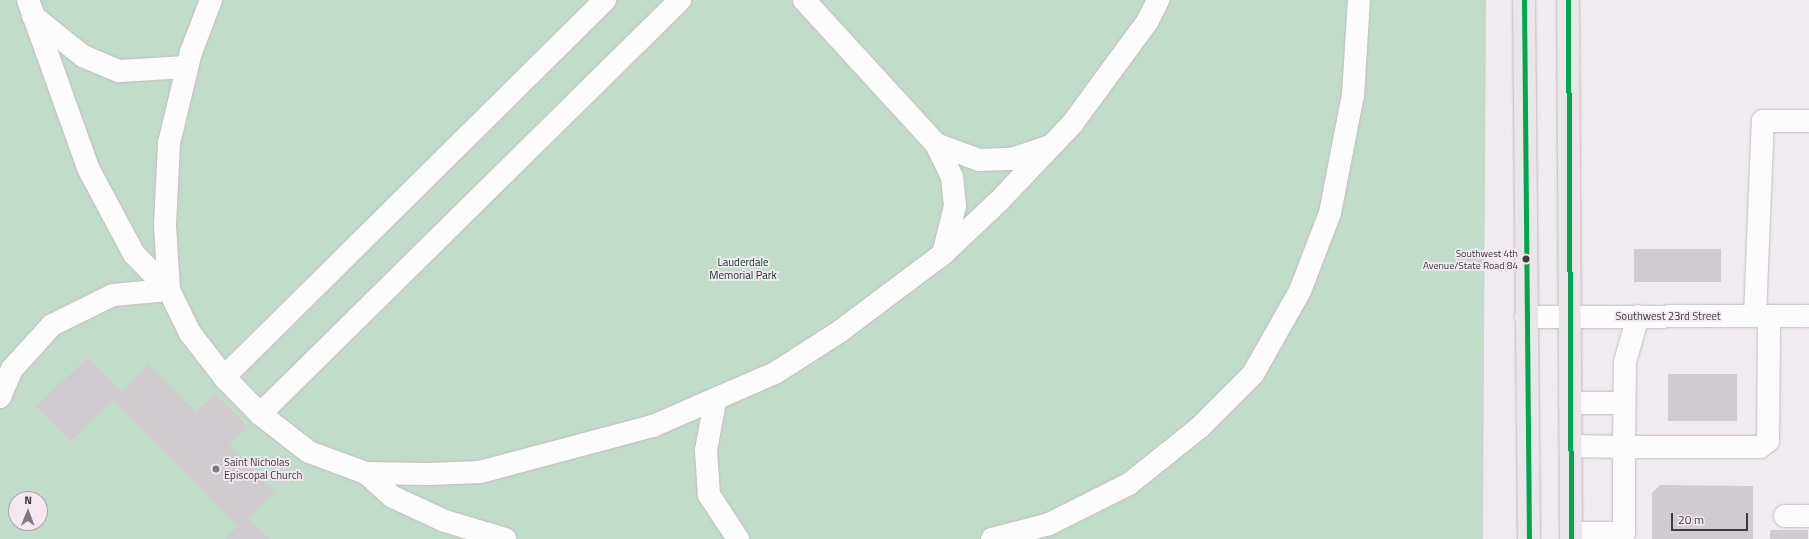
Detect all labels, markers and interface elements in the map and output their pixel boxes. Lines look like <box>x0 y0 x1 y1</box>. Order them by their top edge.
place label: Southwest 4th Avenue/State Road 84 <box>1423 247 1518 270</box>
marker: Southwest 4th Avenue/State Road 84 <box>1521 254 1531 264</box>
park label: Lauderdale Memorial Park <box>709 256 777 282</box>
street label: Southwest 23rd Street <box>1615 309 1721 323</box>
place label: Saint Nicholas Episcopal Church <box>224 456 302 482</box>
marker: Saint Nicholas Episcopal Church <box>211 464 221 474</box>
north arrow <box>8 491 48 531</box>
text: N <box>24 492 32 508</box>
scale bar <box>1673 505 1750 531</box>
text: 20 m <box>1678 510 1704 529</box>

